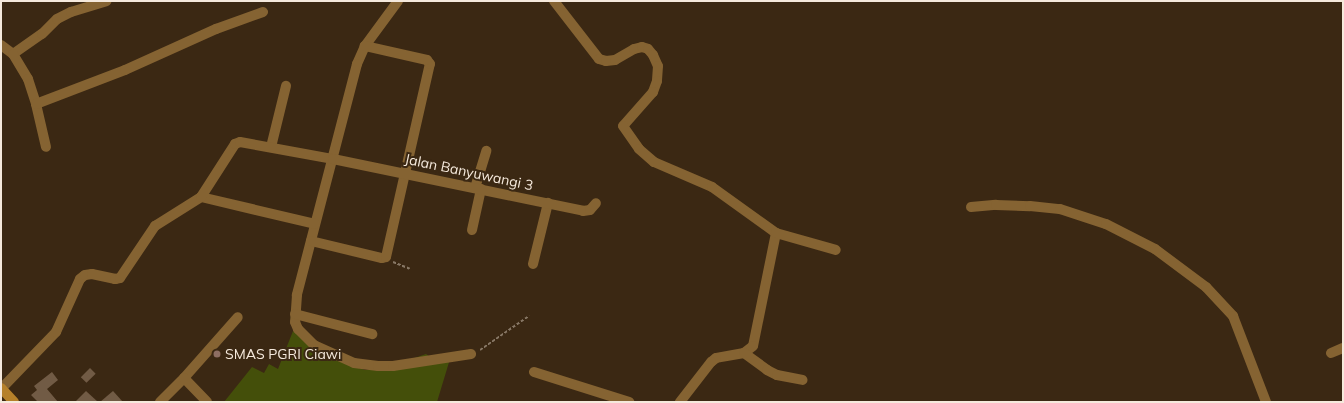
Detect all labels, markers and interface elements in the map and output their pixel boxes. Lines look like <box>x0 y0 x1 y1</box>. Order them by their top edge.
street label: Jalan Banyuwangi 3 <box>403 150 535 194</box>
place label: SMAS PGRI Ciawi <box>225 346 341 362</box>
marker: SMAS PGRI Ciawi <box>212 349 222 359</box>

